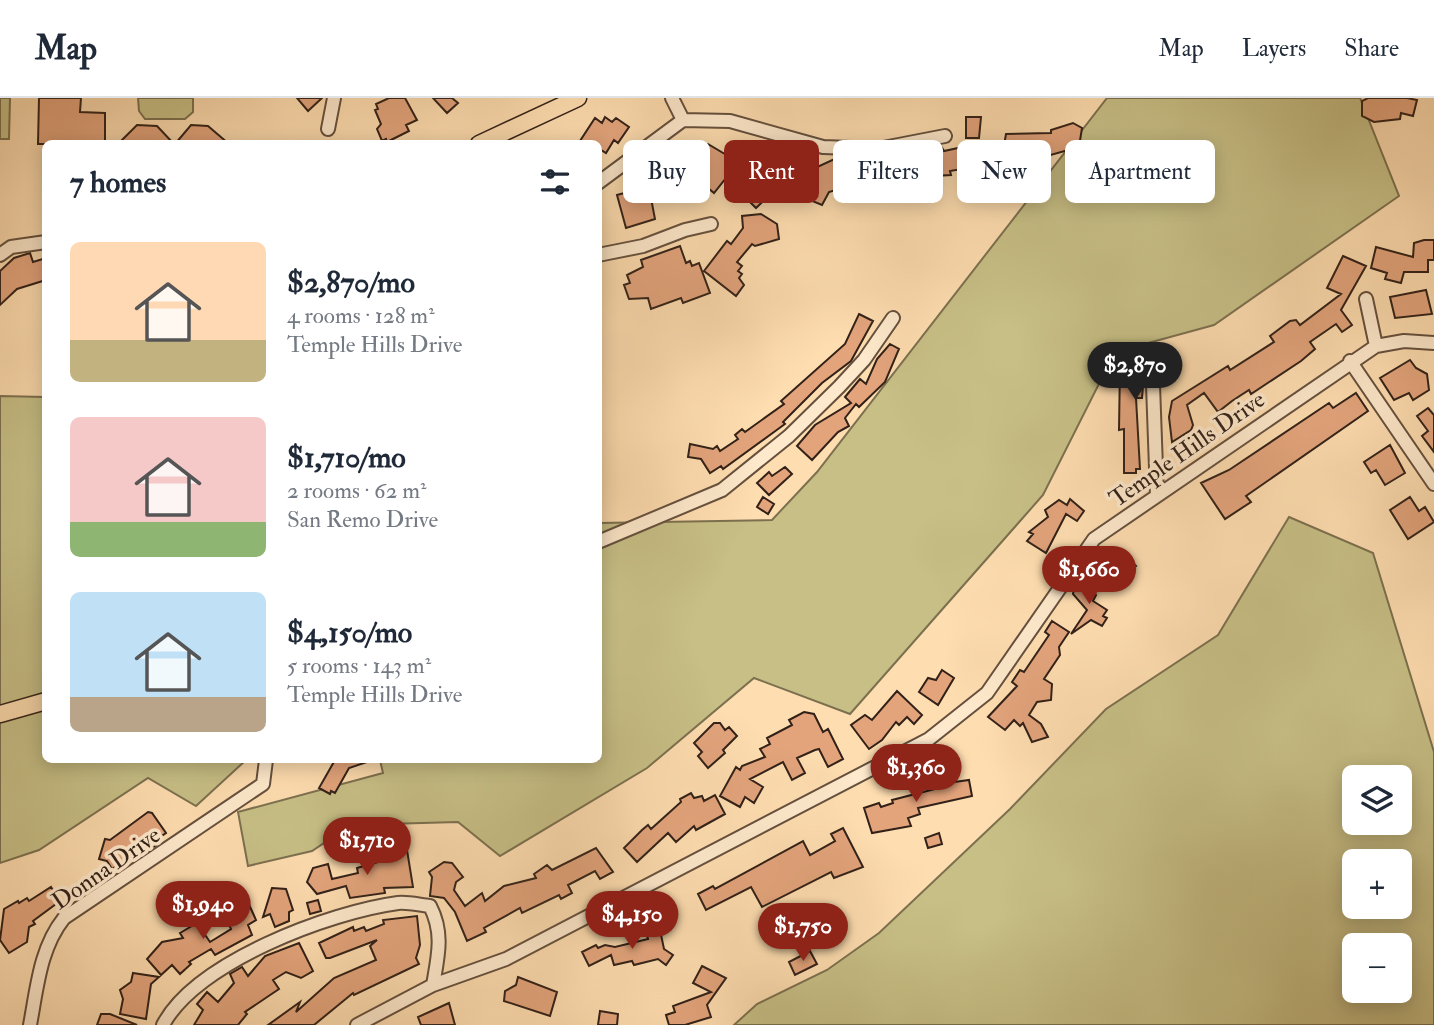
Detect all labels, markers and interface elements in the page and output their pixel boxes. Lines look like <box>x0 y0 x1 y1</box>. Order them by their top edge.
text: Map <box>35 28 97 69</box>
text: Map <box>1159 33 1204 64</box>
text: Layers <box>1242 33 1306 64</box>
text: Share <box>1344 33 1399 64</box>
chip: Buy <box>623 140 710 203</box>
chip: Rent <box>724 140 819 203</box>
chip: Filters <box>833 140 943 203</box>
chip: New <box>957 140 1051 203</box>
chip: Apartment <box>1065 140 1215 203</box>
icon: filters <box>536 163 574 201</box>
text: 7 homes <box>70 164 166 201</box>
text: $2,870/mo <box>287 264 415 301</box>
icon: home <box>126 270 210 354</box>
text: 4 rooms · 128 m² <box>287 301 435 330</box>
text: Temple Hills Drive <box>287 330 462 359</box>
pin: $2,870 <box>1078 342 1192 402</box>
text: $2,870 <box>1103 350 1167 379</box>
street label: Temple Hills Drive <box>1103 384 1271 515</box>
text: $1,710/mo <box>287 439 406 476</box>
icon: home <box>126 445 210 529</box>
text: 2 rooms · 62 m² <box>287 476 426 505</box>
text: San Remo Drive <box>287 505 438 534</box>
pin: $1,660 <box>1032 546 1146 606</box>
text: $1,660 <box>1058 554 1120 583</box>
text: $4,150/mo <box>287 614 412 651</box>
icon: home <box>126 620 210 704</box>
text: 5 rooms · 143 m² <box>287 651 431 680</box>
text: Temple Hills Drive <box>287 680 462 709</box>
pin: $1,360 <box>859 744 973 804</box>
text: $1,360 <box>887 752 945 781</box>
map controls <box>1342 765 1412 1003</box>
button: layers <box>1342 765 1412 835</box>
pin: $1,710 <box>310 818 424 877</box>
street label: Donna Drive <box>46 820 167 917</box>
text: $1,710 <box>339 825 395 854</box>
button: + <box>1342 849 1412 919</box>
pin: $1,940 <box>146 882 260 941</box>
text: $1,940 <box>172 889 234 918</box>
pin: $4,150 <box>575 892 689 951</box>
text: $4,150 <box>601 899 663 928</box>
pin: $1,750 <box>746 904 860 963</box>
text: $1,750 <box>774 911 832 940</box>
button: − <box>1342 933 1412 1003</box>

